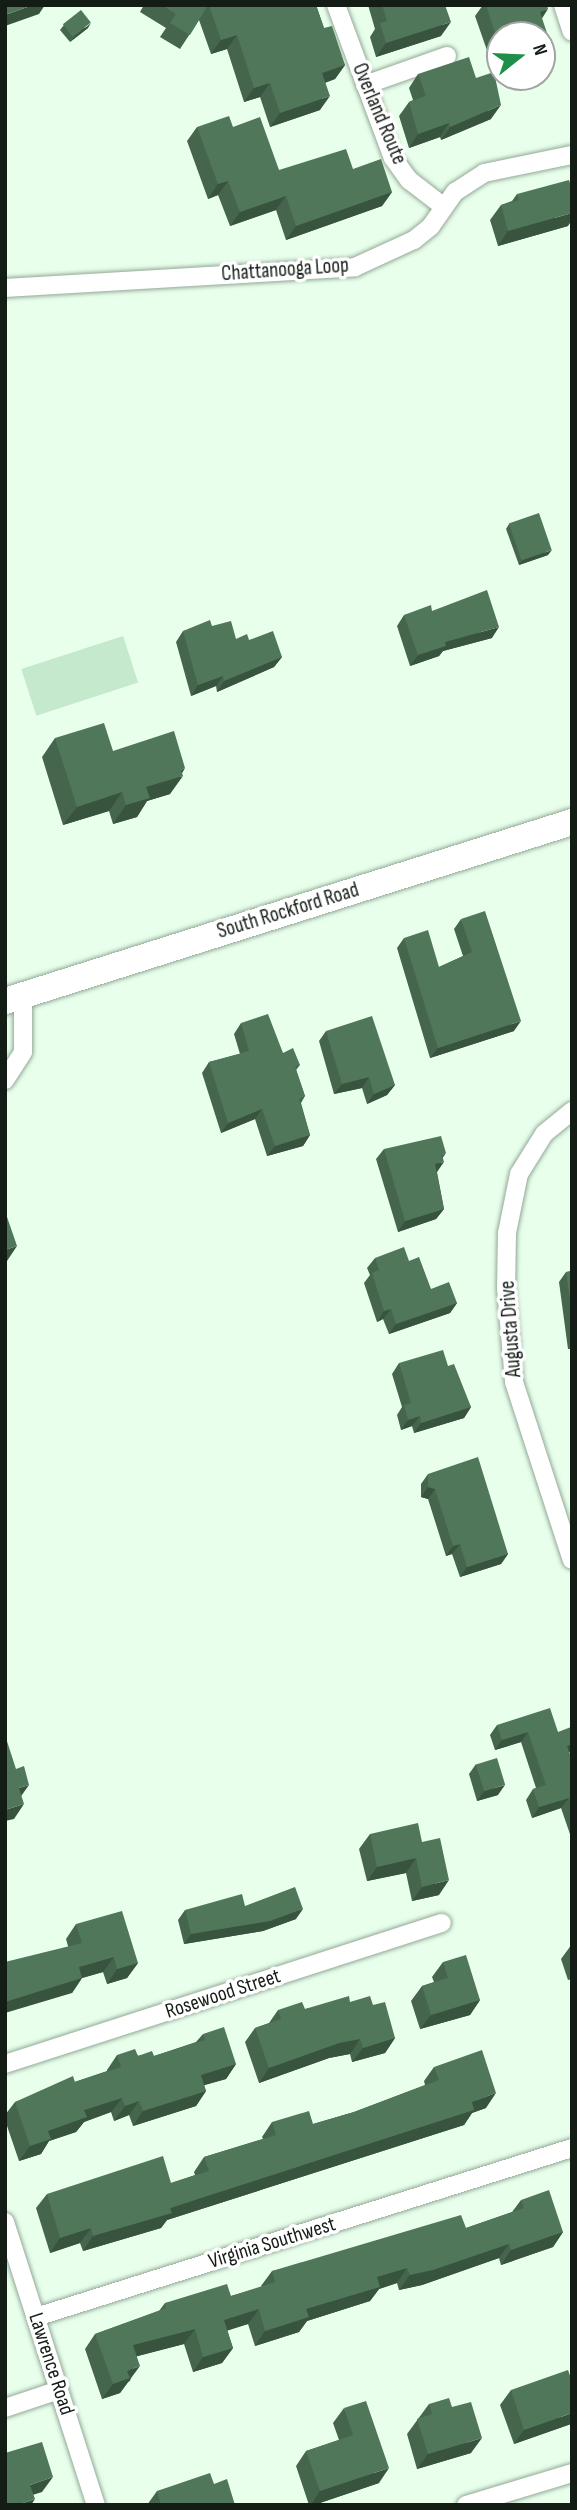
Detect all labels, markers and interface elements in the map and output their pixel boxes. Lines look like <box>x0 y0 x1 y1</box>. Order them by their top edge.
north arrow <box>486 21 556 91</box>
text: N <box>527 42 552 58</box>
street label: Overland Route <box>346 60 412 168</box>
street label: Chattanooga Loop <box>220 253 350 287</box>
street label: South Rockford Road <box>214 877 362 945</box>
street label: Augusta Drive <box>495 1280 527 1378</box>
street label: Rosewood Street <box>162 1964 284 2024</box>
street label: Virginia Southwest <box>205 2212 339 2274</box>
street label: Lawrence Road <box>23 2310 79 2418</box>

